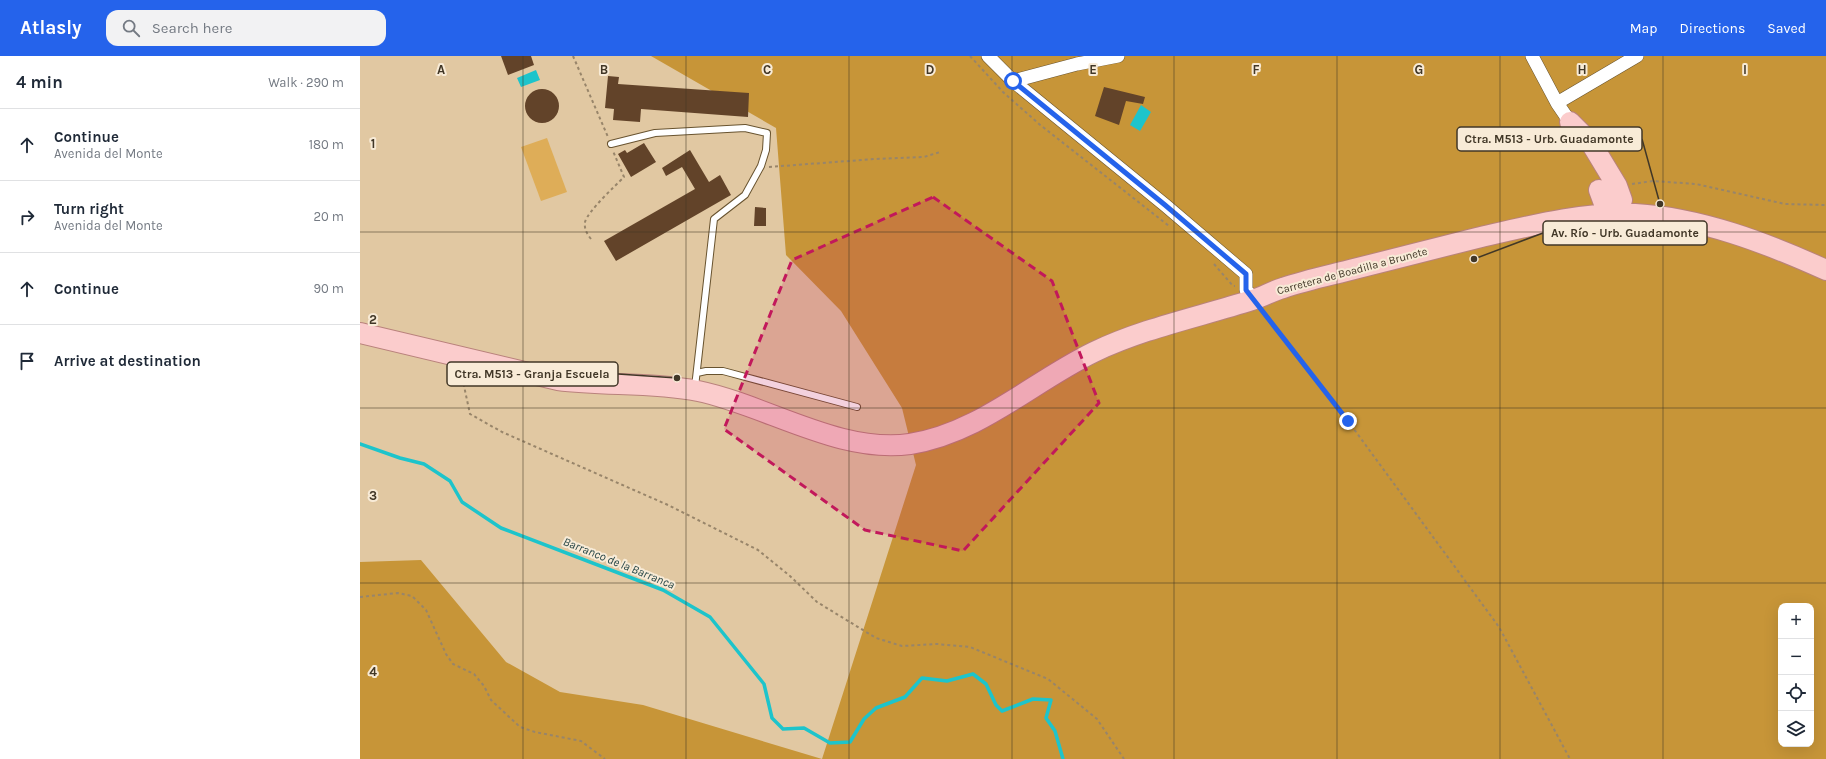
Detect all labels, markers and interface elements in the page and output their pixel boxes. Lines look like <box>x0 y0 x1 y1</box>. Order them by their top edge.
search box <box>106 10 386 46</box>
text: Atlasly <box>20 17 82 39</box>
icon: search <box>120 17 142 39</box>
text: Search here <box>152 19 232 37</box>
text: Map <box>1630 20 1658 37</box>
text: Directions <box>1680 20 1745 37</box>
text: Saved <box>1767 20 1806 37</box>
text: A <box>437 62 445 77</box>
text: B <box>600 62 608 77</box>
text: C <box>763 62 771 77</box>
text: D <box>926 62 935 77</box>
text: E <box>1089 62 1097 77</box>
text: F <box>1252 62 1260 77</box>
text: G <box>1415 62 1423 77</box>
text: H <box>1577 62 1587 77</box>
text: I <box>1743 62 1747 77</box>
text: 4 min <box>16 72 63 92</box>
route start <box>1004 72 1022 90</box>
text: Walk · 290 m <box>268 75 344 90</box>
callout: Ctra. M513 - Urb. Guadamonte <box>1457 127 1642 151</box>
text: Continue <box>54 128 119 146</box>
text: Ctra. M513 - Urb. Guadamonte <box>1464 132 1634 146</box>
icon: ahead <box>16 134 38 156</box>
text: 1 <box>371 136 375 151</box>
text: 180 m <box>309 137 344 152</box>
text: Avenida del Monte <box>54 146 163 161</box>
text: Turn right <box>54 200 124 218</box>
icon: right <box>16 206 38 228</box>
text: 20 m <box>314 209 344 224</box>
text: Avenida del Monte <box>54 218 163 233</box>
callout: Av. Río - Urb. Guadamonte <box>1543 221 1707 245</box>
text: Av. Río - Urb. Guadamonte <box>1551 226 1699 240</box>
street label: Carretera de Boadilla a Brunete <box>1275 245 1429 297</box>
icon: ahead <box>16 278 38 300</box>
text: Continue <box>54 280 119 298</box>
text: 90 m <box>313 281 344 296</box>
text: 2 <box>369 312 377 327</box>
icon: arrive <box>16 350 38 372</box>
text: Arrive at destination <box>54 352 201 370</box>
callout: Ctra. M513 - Granja Escuela <box>447 362 618 386</box>
text: Ctra. M513 - Granja Escuela <box>454 367 610 381</box>
route end <box>1339 412 1357 430</box>
text: 3 <box>369 488 377 503</box>
water label: Barranco de la Barranca <box>561 534 677 592</box>
map controls <box>1778 603 1814 747</box>
button: + <box>1778 603 1814 639</box>
button: − <box>1778 639 1814 675</box>
text: 4 <box>369 664 377 679</box>
button: locate <box>1778 675 1814 711</box>
button: layers <box>1778 711 1814 747</box>

